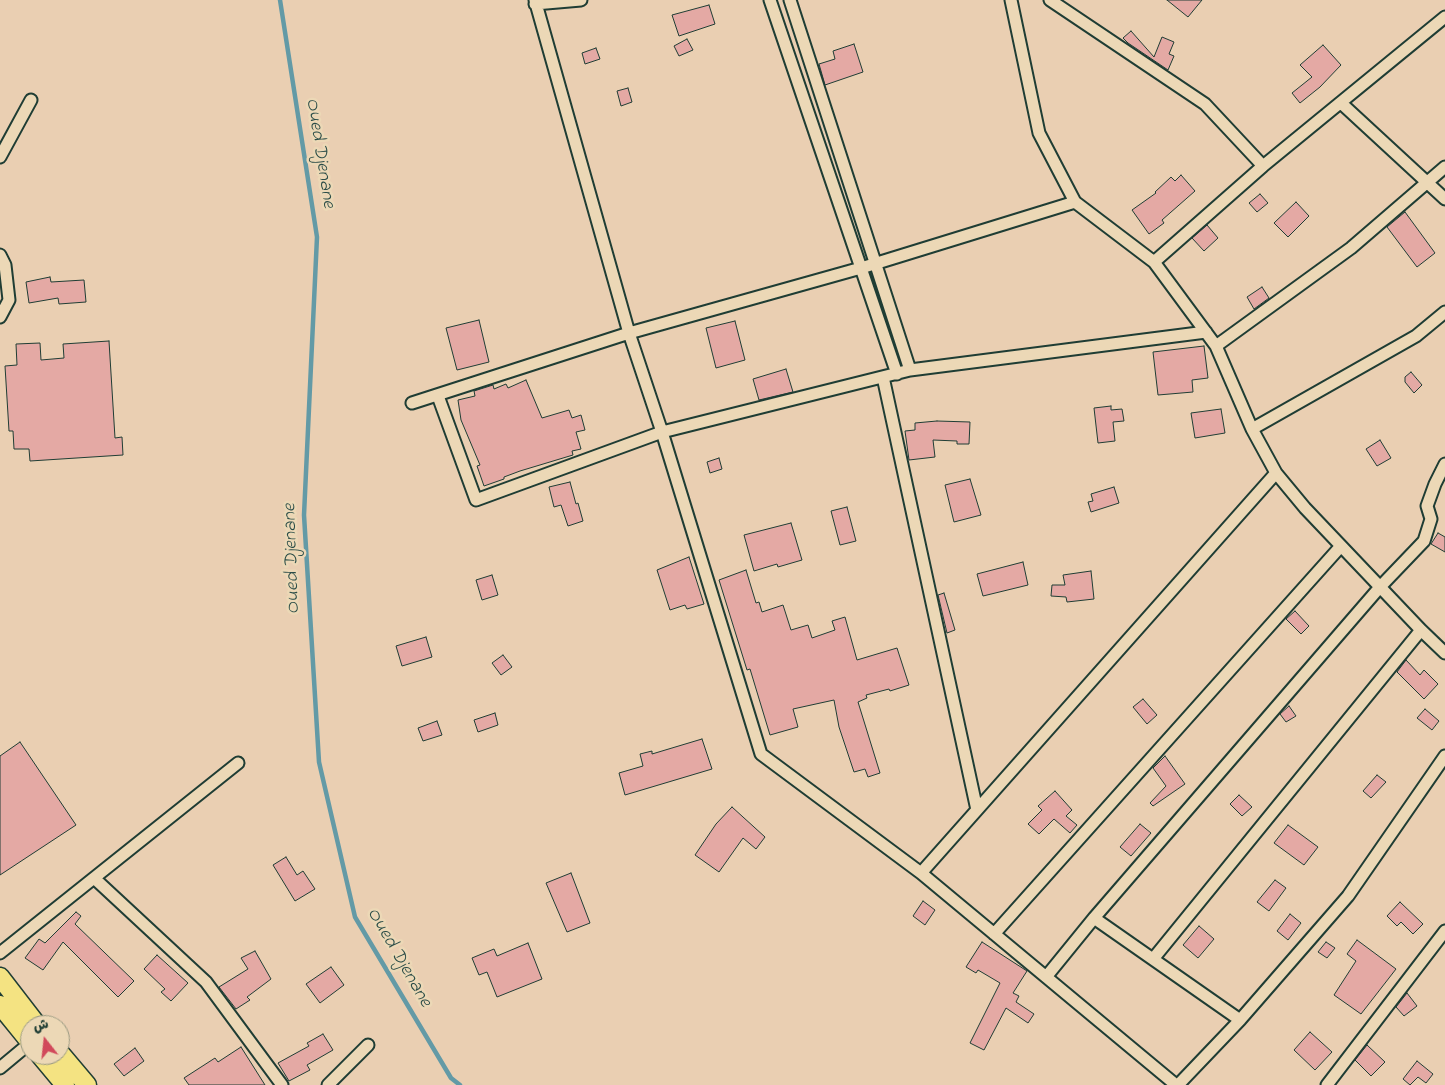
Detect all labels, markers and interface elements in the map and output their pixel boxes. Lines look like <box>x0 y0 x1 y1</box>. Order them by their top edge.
water label: Oued Djenane <box>299 96 339 210</box>
water label: Oued Djenane <box>280 503 306 615</box>
water label: Oued Djenane <box>360 904 436 1012</box>
text: ش <box>31 1014 51 1038</box>
north arrow <box>20 1015 70 1065</box>

